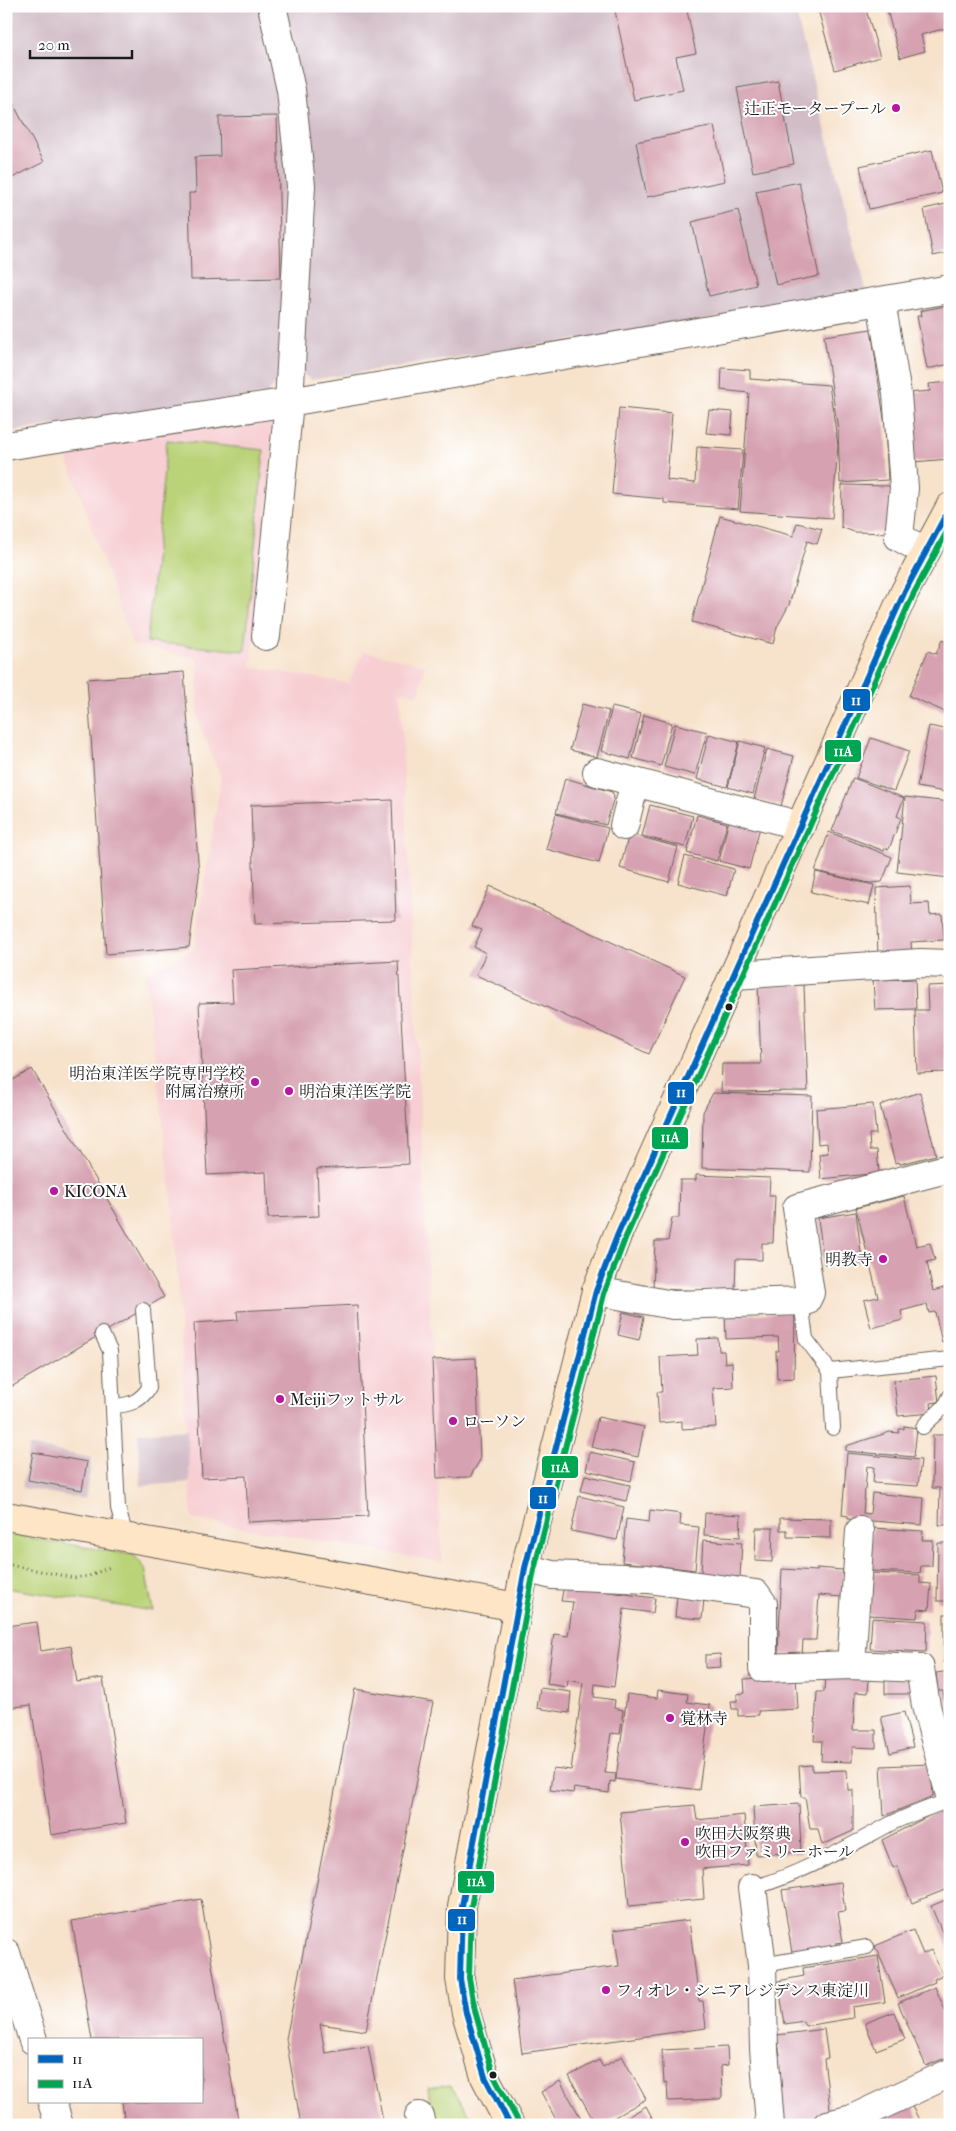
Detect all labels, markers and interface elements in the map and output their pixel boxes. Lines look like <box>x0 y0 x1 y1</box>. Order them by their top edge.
scale bar <box>30 28 132 60</box>
text: 20 m <box>38 36 70 54</box>
place label: 辻正モータープール <box>744 99 886 118</box>
marker: 辻正モータープール <box>890 102 902 114</box>
line badge: 11 <box>842 688 871 712</box>
text: 11 <box>851 692 861 709</box>
line badge: 11A <box>824 739 862 763</box>
text: 11A <box>833 743 853 760</box>
unlabelled marker <box>724 1002 734 1012</box>
place label: 明治東洋医学院専門学校 附属治療所 <box>69 1064 245 1101</box>
marker: 明治東洋医学院専門学校 附属治療所 <box>249 1076 261 1088</box>
line badge: 11 <box>667 1081 695 1105</box>
place label: 明治東洋医学院 <box>299 1082 411 1101</box>
text: 11 <box>676 1084 686 1101</box>
marker: 明治東洋医学院 <box>283 1085 295 1097</box>
line badge: 11A <box>651 1126 689 1150</box>
text: 11A <box>660 1129 680 1146</box>
place label: KICONA <box>64 1182 128 1201</box>
marker: KICONA <box>48 1185 60 1197</box>
place label: 明教寺 <box>825 1250 873 1269</box>
marker: 明教寺 <box>877 1253 889 1265</box>
place label: Meijiフットサル <box>290 1390 404 1409</box>
marker: Meijiフットサル <box>274 1393 286 1405</box>
place label: ローソン <box>463 1412 526 1431</box>
marker: ローソン <box>447 1415 459 1427</box>
line badge: 11A <box>541 1455 579 1479</box>
text: 11A <box>550 1459 570 1476</box>
line badge: 11 <box>529 1486 557 1510</box>
text: 11 <box>538 1490 548 1507</box>
place label: 覚林寺 <box>680 1709 728 1728</box>
marker: 覚林寺 <box>664 1712 676 1724</box>
place label: 吹田大阪祭典 吹田ファミリーホール <box>695 1824 854 1861</box>
marker: 吹田大阪祭典 吹田ファミリーホール <box>679 1836 691 1848</box>
line badge: 11A <box>457 1870 495 1894</box>
text: 11A <box>466 1873 486 1890</box>
line badge: 11 <box>447 1908 476 1932</box>
text: 11 <box>457 1911 467 1928</box>
place label: フィオレ・シニアレジデンス東淀川 <box>616 1981 869 2000</box>
marker: フィオレ・シニアレジデンス東淀川 <box>600 1984 612 1996</box>
legend <box>28 2038 202 2104</box>
text: 11 <box>72 2050 83 2068</box>
unlabelled marker <box>488 2070 498 2080</box>
text: 11A <box>72 2074 93 2092</box>

